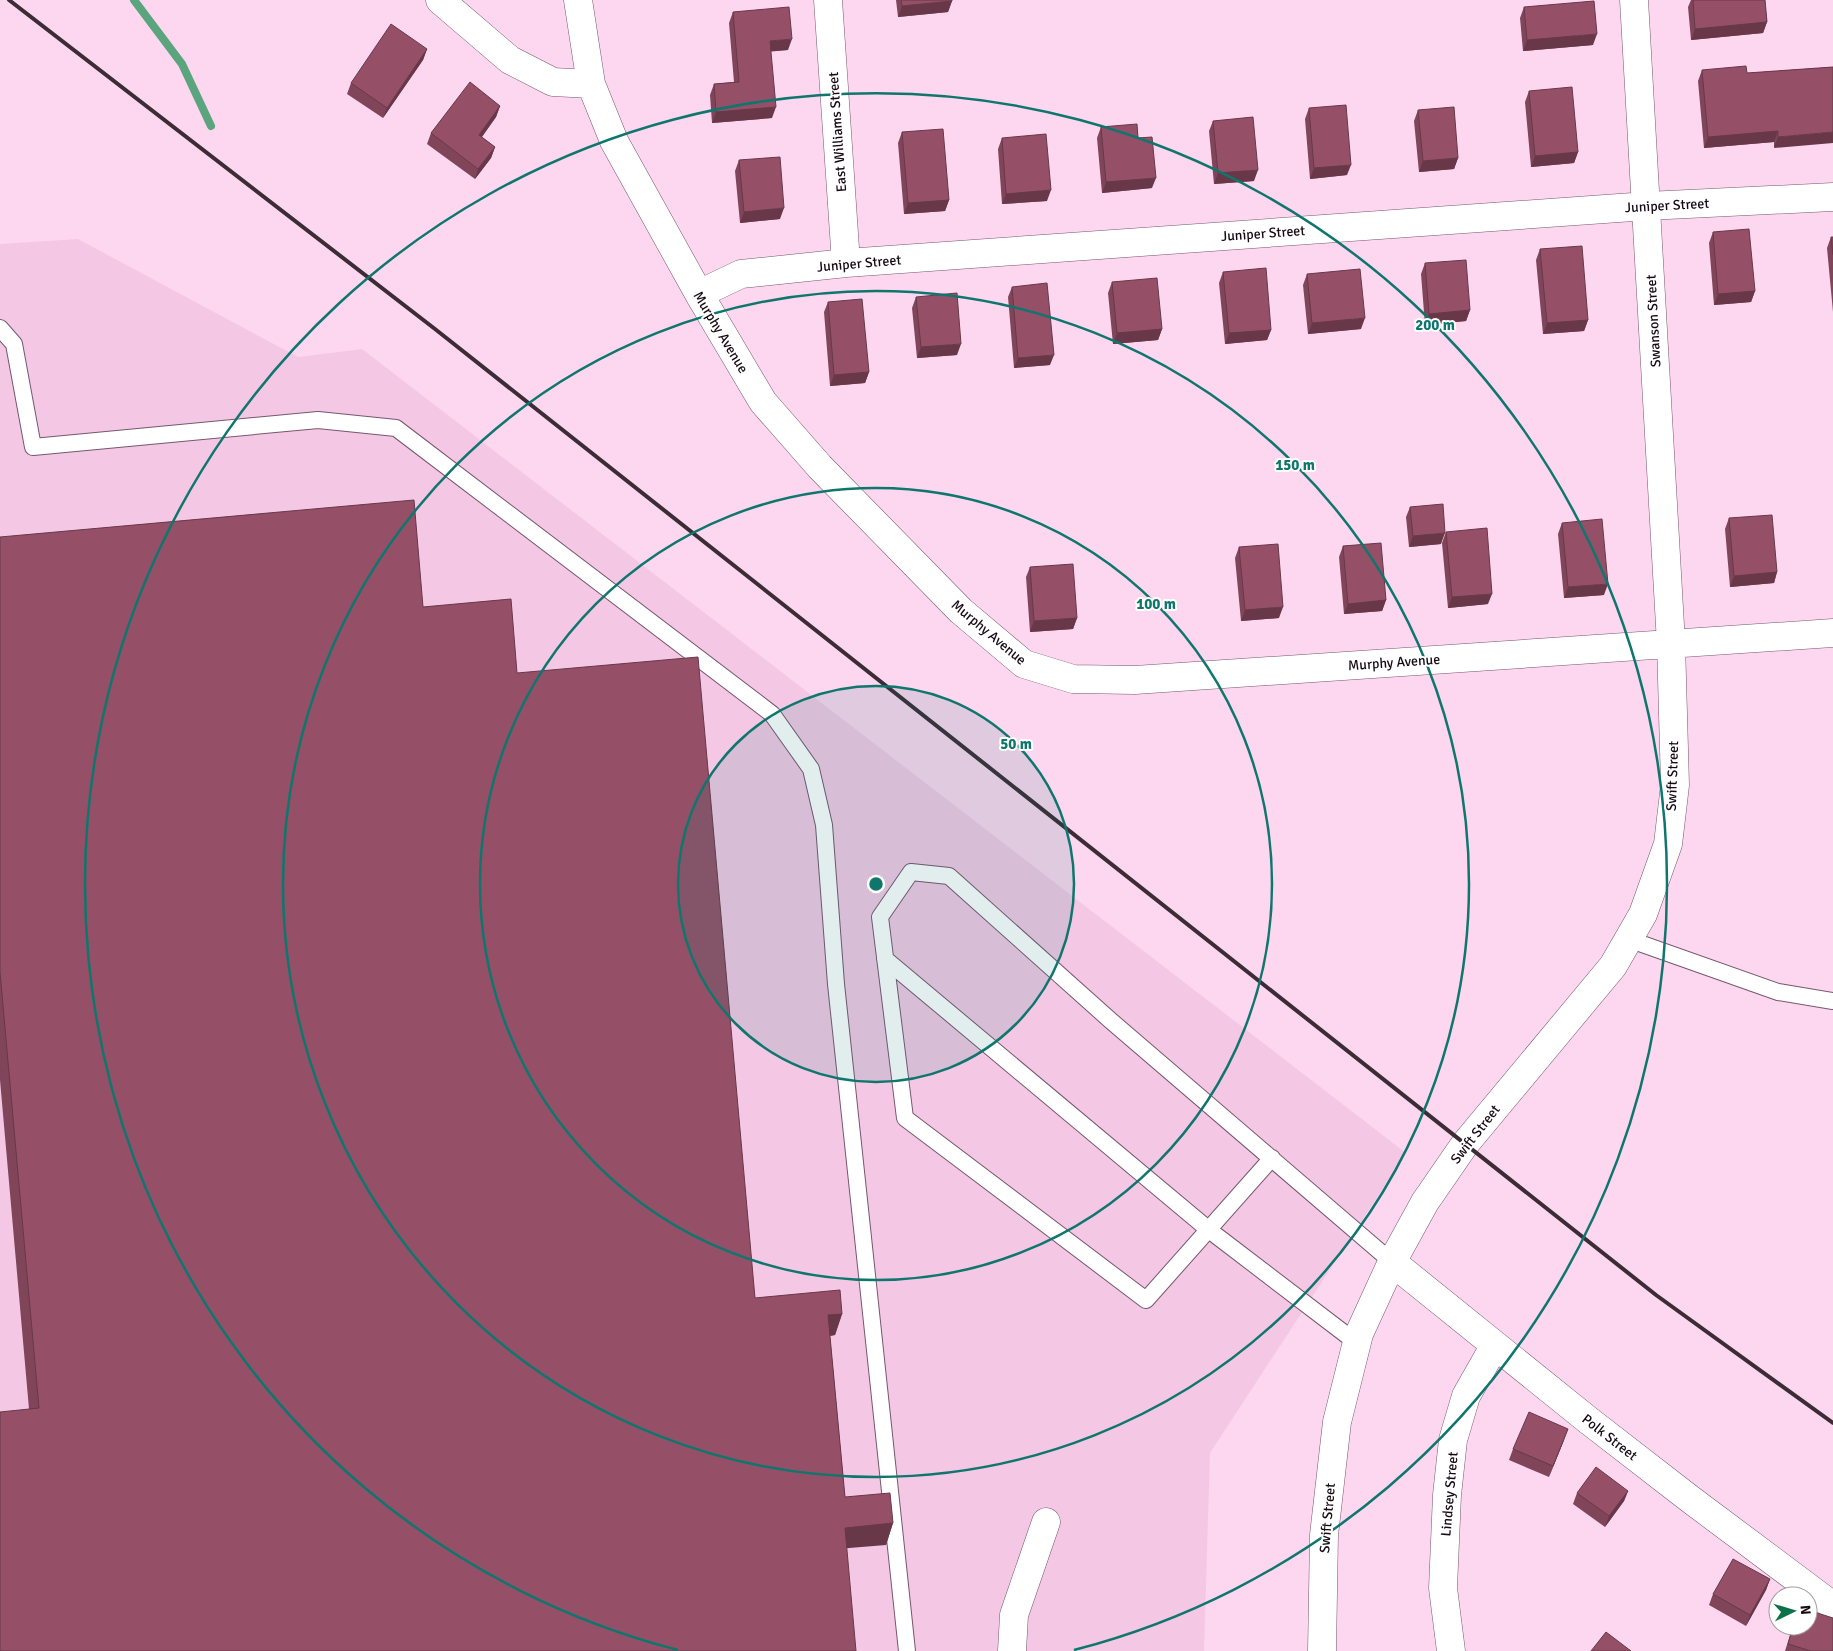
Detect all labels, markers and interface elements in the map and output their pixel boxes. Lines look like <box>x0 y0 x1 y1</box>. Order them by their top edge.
street label: East Williams Street <box>825 71 850 193</box>
street label: Juniper Street <box>1624 195 1710 216</box>
street label: Juniper Street <box>1220 222 1306 245</box>
street label: Juniper Street <box>816 251 902 276</box>
street label: Swanson Street <box>1643 274 1664 368</box>
street label: Murphy Avenue <box>690 288 752 376</box>
text: 200 m <box>1415 316 1455 334</box>
text: 150 m <box>1275 456 1315 474</box>
text: 100 m <box>1136 595 1176 613</box>
street label: Murphy Avenue <box>948 596 1030 669</box>
street label: Murphy Avenue <box>1347 651 1441 674</box>
text: 50 m <box>1000 735 1032 753</box>
street label: Swift Street <box>1663 741 1682 811</box>
centre of rings <box>867 875 885 893</box>
street label: Swift Street <box>1447 1101 1504 1167</box>
street label: Polk Street <box>1579 1411 1641 1464</box>
street label: Lindsey Street <box>1437 1451 1462 1537</box>
street label: Swift Street <box>1316 1482 1339 1554</box>
north arrow <box>1768 1586 1818 1636</box>
text: N <box>1797 1604 1814 1616</box>

